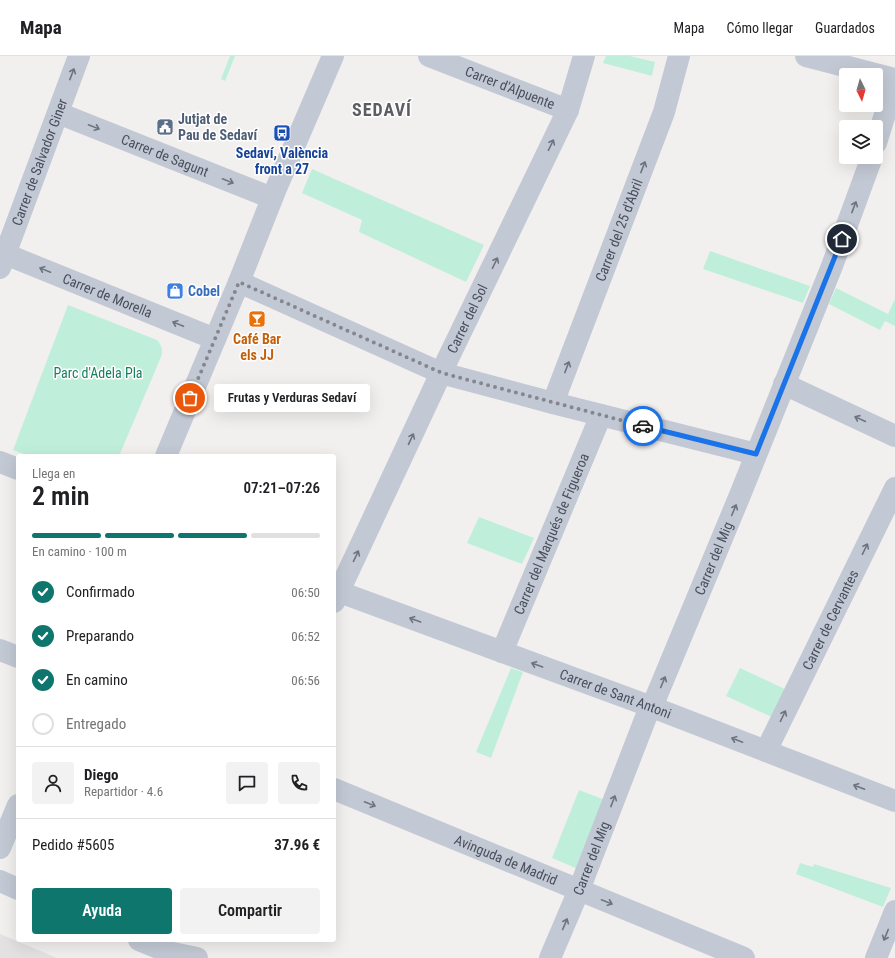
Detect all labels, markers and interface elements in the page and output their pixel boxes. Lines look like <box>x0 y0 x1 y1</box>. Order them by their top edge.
text: Mapa <box>20 16 62 39</box>
text: Mapa <box>674 20 705 36</box>
text: Cómo llegar <box>727 20 793 36</box>
text: Guardados <box>815 20 875 36</box>
street label: Carrer d'Alpuente <box>463 63 558 112</box>
one-way arrow <box>69 68 77 80</box>
north arrow <box>839 68 883 112</box>
map controls <box>839 68 883 164</box>
street label: Carrer de Salvador Giner <box>9 96 70 228</box>
district label: SEDAVÍ <box>352 99 412 120</box>
place label: Jutjat de Pau de Sedaví <box>178 111 258 143</box>
public building icon: Jutjat de Pau de Sedaví <box>155 117 175 137</box>
button: layers <box>839 120 883 164</box>
bus stop icon: Sedaví, València front a 27 <box>272 123 292 143</box>
one-way arrow <box>87 124 99 132</box>
street label: Carrer de Sagunt <box>119 131 211 180</box>
one-way arrow <box>548 140 555 152</box>
place label: Sedaví, València front a 27 <box>236 145 329 177</box>
one-way arrow <box>640 161 648 173</box>
one-way arrow <box>221 177 233 185</box>
street label: Carrer del 25 d'Abril <box>592 177 646 284</box>
one-way arrow <box>851 200 858 213</box>
pin <box>825 222 859 256</box>
icon: home <box>831 228 853 250</box>
one-way arrow <box>492 257 499 269</box>
one-way arrow <box>39 266 51 274</box>
street label: Carrer de Morella <box>60 270 155 321</box>
shop icon: Cobel <box>165 281 185 301</box>
street label: Carrer del Sol <box>444 282 491 356</box>
place label: Cobel <box>188 283 220 299</box>
bar icon: Café Bar els JJ <box>247 309 267 329</box>
one-way arrow <box>173 320 185 328</box>
place label: Café Bar els JJ <box>233 331 281 363</box>
one-way arrow <box>563 361 571 373</box>
park label: Parc d'Adela Pla <box>53 365 143 381</box>
pin <box>173 381 207 415</box>
callout: Frutas y Verduras Sedaví <box>214 384 370 412</box>
icon: bag <box>179 387 201 409</box>
text: Frutas y Verduras Sedaví <box>228 390 356 405</box>
courier <box>623 406 663 446</box>
icon: car <box>632 415 654 437</box>
one-way arrow <box>854 415 866 422</box>
one-way arrow <box>408 433 415 445</box>
street label: Carrer del Marqués de Figueroa <box>511 451 592 617</box>
text: Llega en <box>32 466 75 481</box>
text: 07:21–07:26 <box>243 479 320 497</box>
text: 2 min <box>32 481 90 511</box>
one-way arrow <box>731 504 738 516</box>
street label: Carrer del Mig <box>691 519 736 597</box>
one-way arrow <box>862 543 869 555</box>
text: En camino · 100 m <box>32 544 127 559</box>
one-way arrow <box>353 551 360 563</box>
street label: Carrer de Cervantes <box>799 567 862 672</box>
icon: check <box>32 581 54 603</box>
text: Confirmado <box>66 583 135 601</box>
text: 06:50 <box>291 585 320 600</box>
one-way arrow <box>410 615 422 623</box>
icon: check <box>32 625 54 647</box>
text: Preparando <box>66 627 134 645</box>
text: 06:52 <box>291 629 320 644</box>
one-way arrow <box>530 661 543 668</box>
street label: Carrer de Sant Antoni <box>557 666 674 722</box>
icon: check <box>32 669 54 691</box>
text: En camino <box>66 671 128 689</box>
text: 06:56 <box>291 673 320 688</box>
one-way arrow <box>659 676 667 688</box>
one-way arrow <box>780 710 787 722</box>
text: Entregado <box>66 715 126 733</box>
one-way arrow <box>732 736 744 744</box>
button: person <box>32 762 74 804</box>
button: chat <box>226 762 268 804</box>
button: phone <box>278 762 320 804</box>
text: Diego <box>84 766 118 784</box>
one-way arrow <box>853 782 865 790</box>
text: Repartidor · 4.6 <box>84 784 163 799</box>
one-way arrow <box>609 796 617 808</box>
one-way arrow <box>364 801 376 808</box>
street label: Carrer del Mig <box>570 819 613 898</box>
street label: Avinguda de Madrid <box>452 832 560 888</box>
text: Pedido #5605 <box>32 836 114 854</box>
text: 37.96 € <box>274 836 320 854</box>
button: Ayuda <box>32 888 172 934</box>
button: Compartir <box>180 888 320 934</box>
one-way arrow <box>600 898 612 906</box>
one-way arrow <box>561 918 569 930</box>
one-way arrow <box>881 928 889 940</box>

